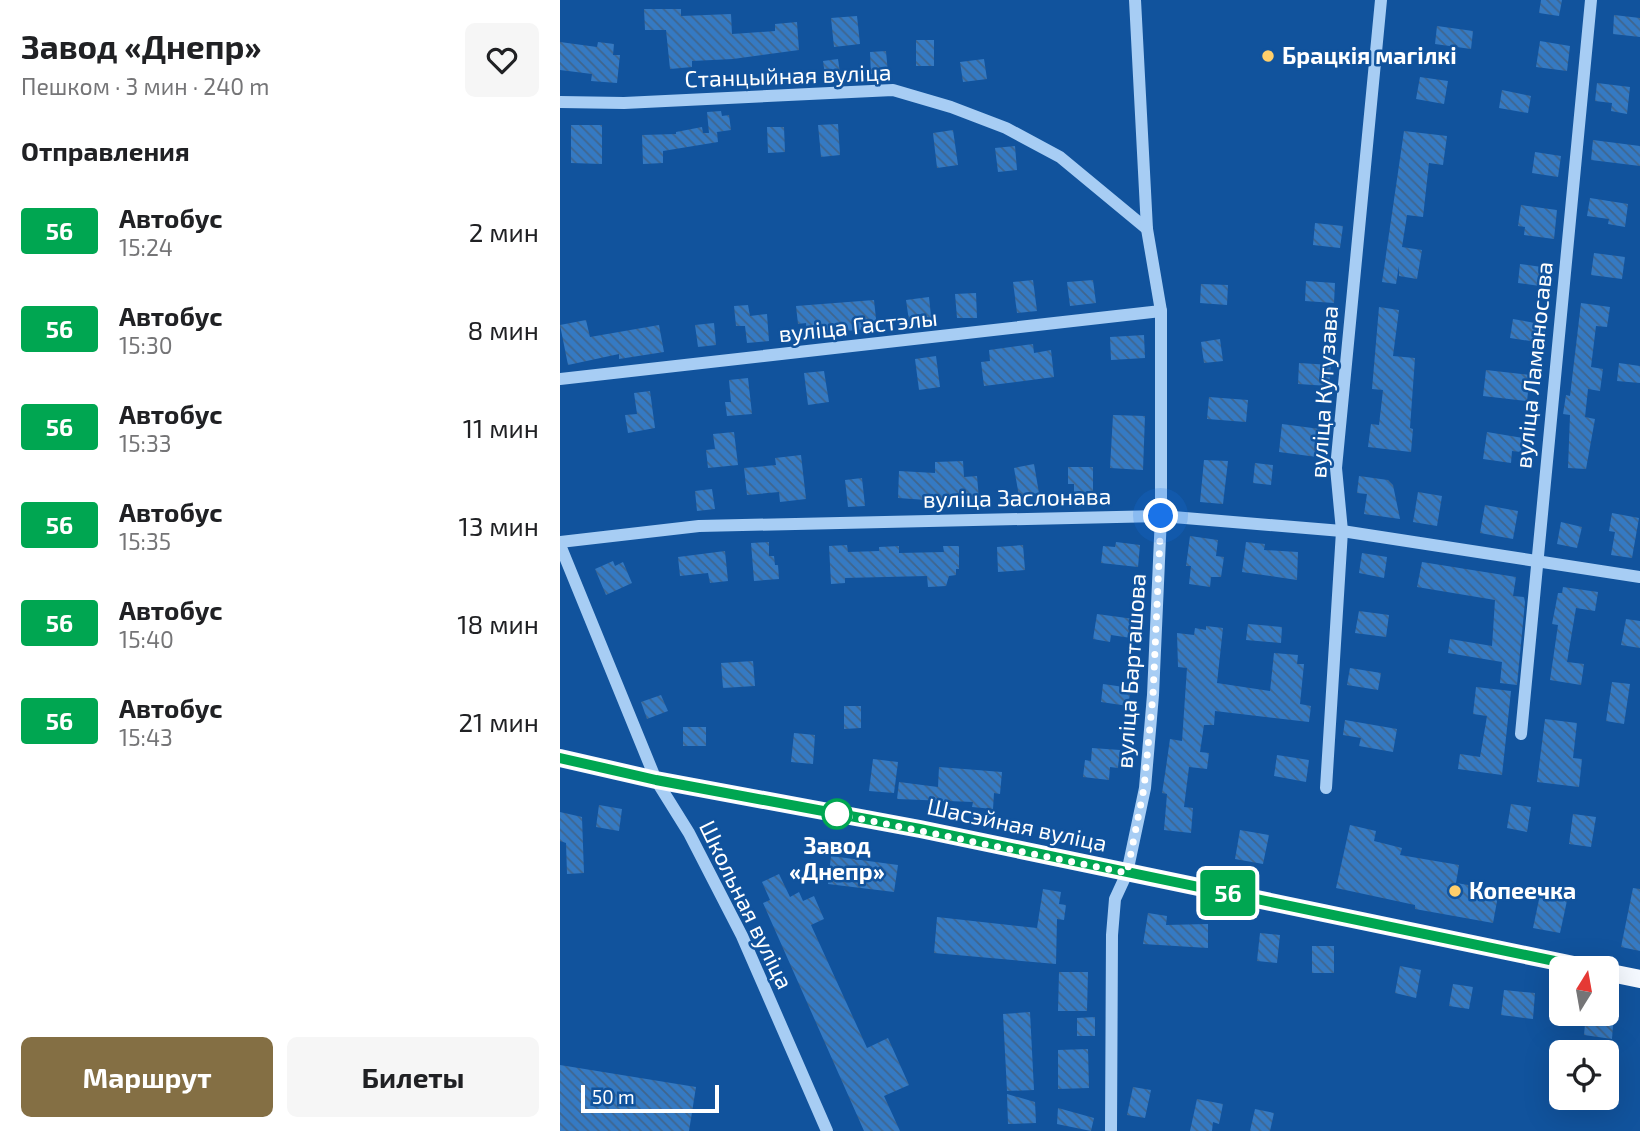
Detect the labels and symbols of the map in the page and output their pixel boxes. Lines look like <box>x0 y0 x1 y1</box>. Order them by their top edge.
place label: Брацкія магілкі <box>1282 41 1457 69</box>
marker: Брацкія магілкі <box>1260 48 1276 64</box>
street label: Станцыйная вуліца <box>684 57 892 94</box>
street label: вуліца Ламаносава <box>1508 260 1559 470</box>
street label: вуліца Гастэлы <box>777 303 939 348</box>
street label: вуліца Кутузава <box>1303 305 1344 479</box>
street label: вуліца Заслонава <box>923 481 1111 514</box>
your location <box>1143 498 1178 533</box>
street label: вуліца Барташова <box>1109 573 1152 769</box>
street label: Шасэйная вуліца <box>924 791 1110 858</box>
marker: Завод «Днепр» <box>822 799 852 829</box>
street label: Школьная вуліца <box>693 816 800 994</box>
place label: Завод «Днепр» <box>789 831 885 885</box>
line badge: 56 <box>1196 870 1260 916</box>
place label: Копеечка <box>1469 876 1576 904</box>
marker: Копеечка <box>1447 883 1463 899</box>
north arrow <box>1549 956 1619 1026</box>
scale bar <box>581 1082 719 1114</box>

